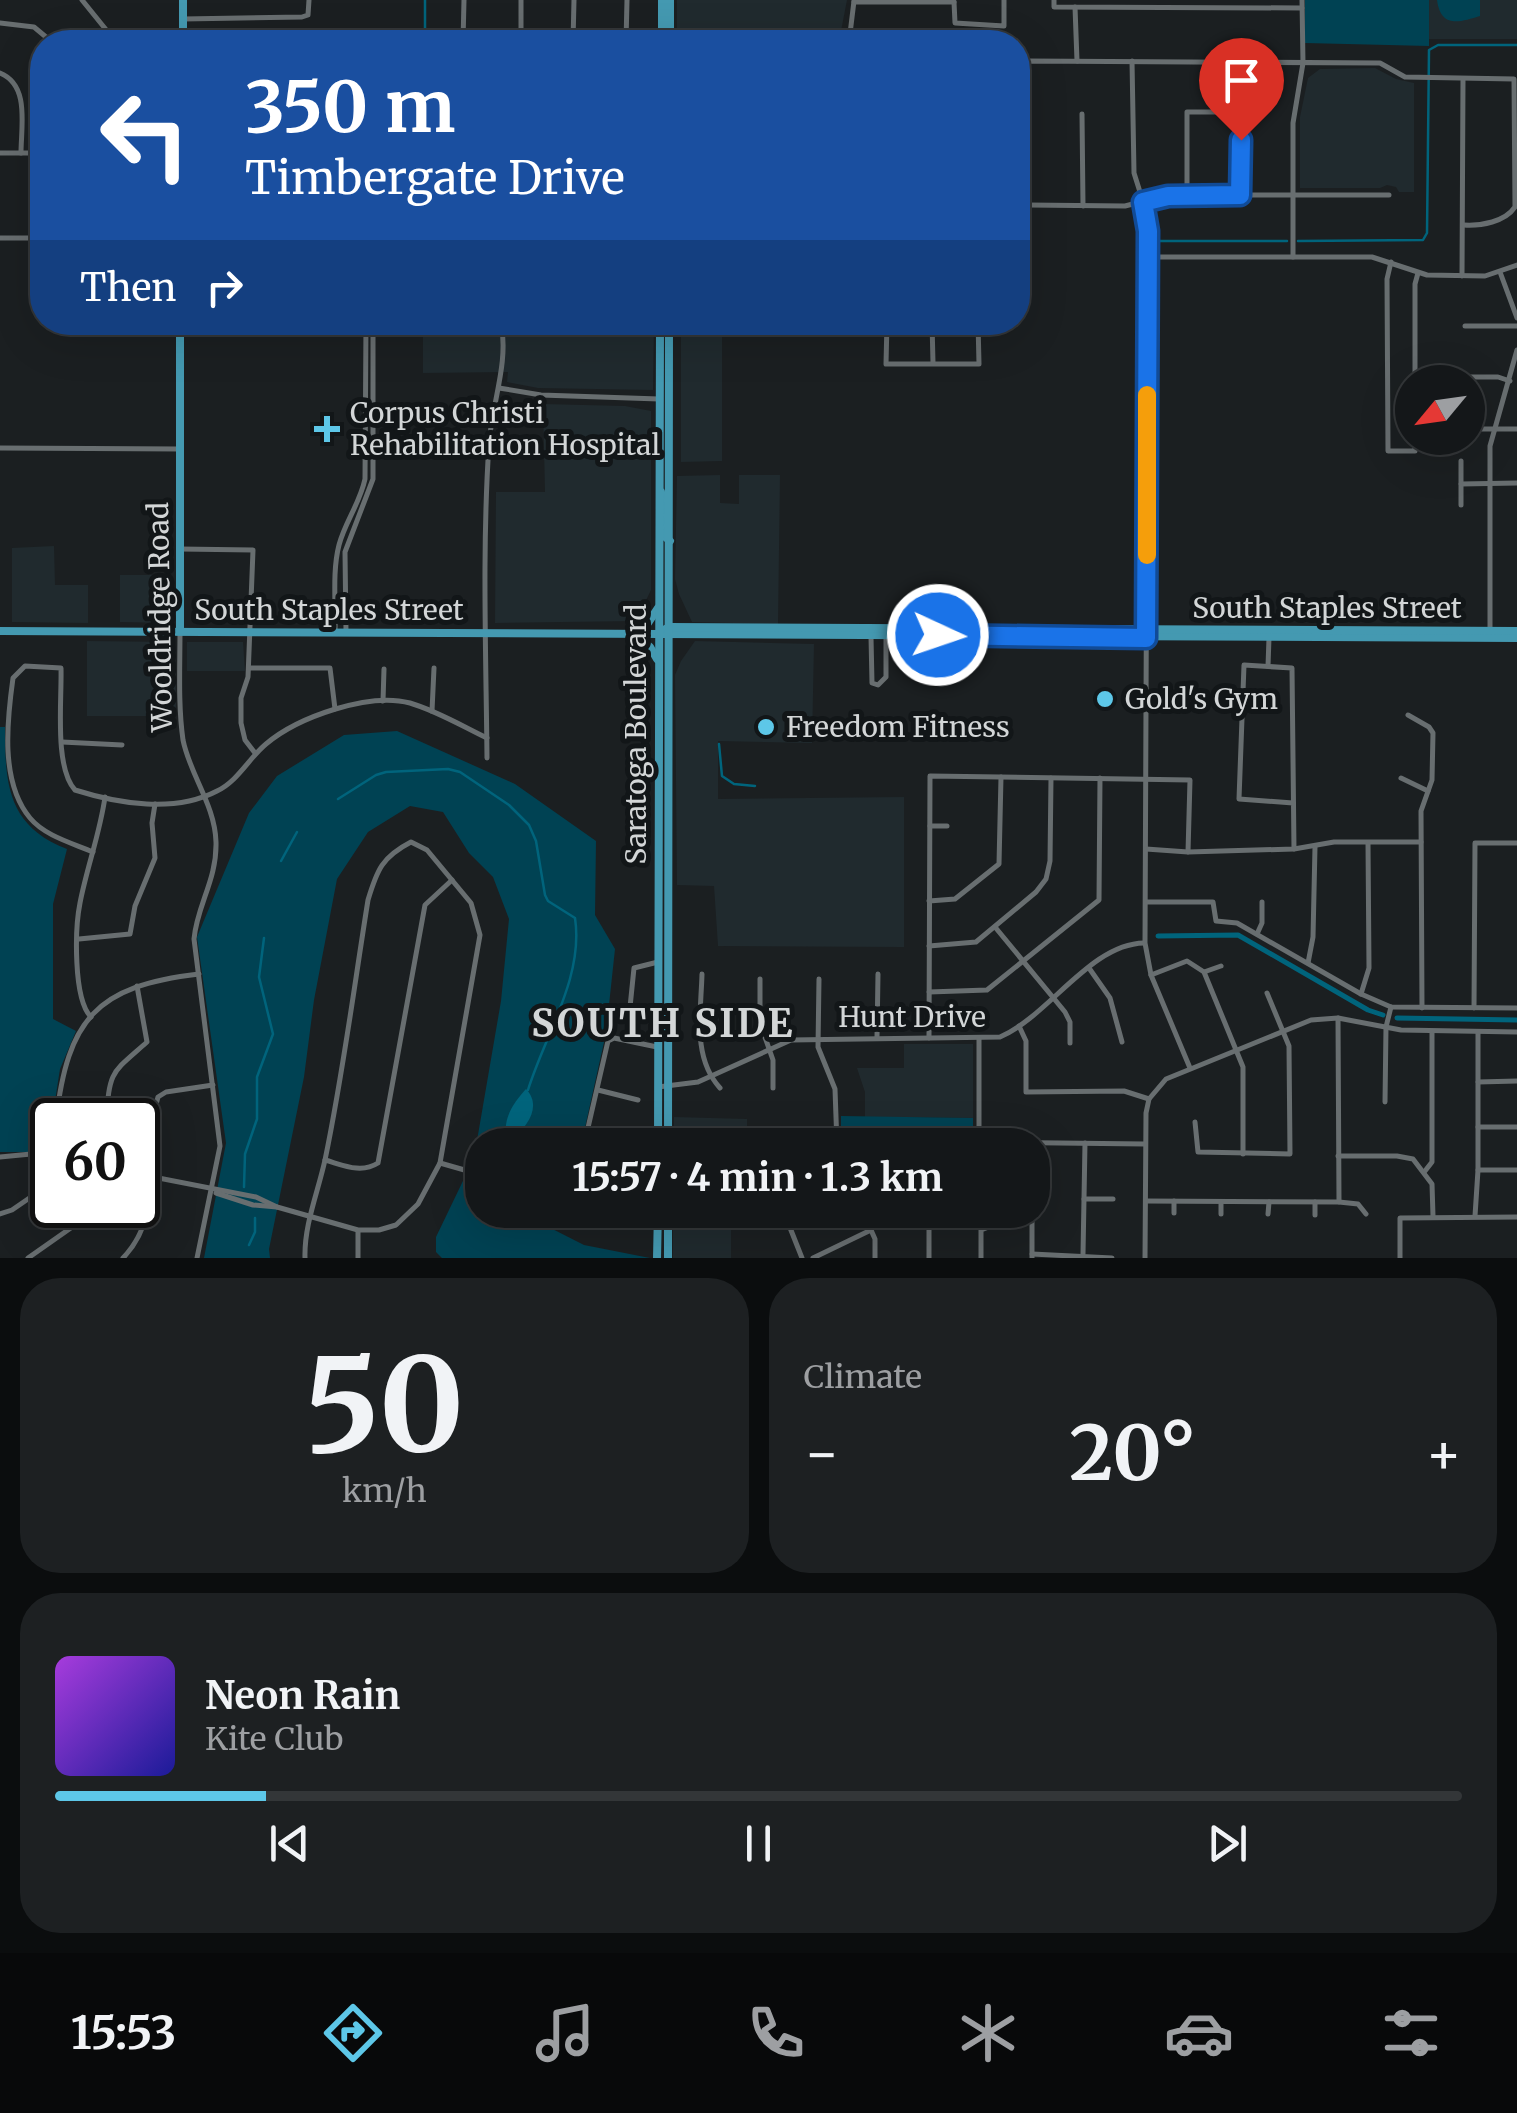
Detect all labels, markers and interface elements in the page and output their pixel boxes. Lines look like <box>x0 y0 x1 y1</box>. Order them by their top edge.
pin <box>1199 38 1284 141</box>
icon: arrive <box>1214 53 1269 108</box>
text: 350 m <box>245 63 455 151</box>
icon: left <box>80 70 210 200</box>
text: Timbergate Drive <box>245 150 625 206</box>
icon: right <box>197 260 252 315</box>
text: Then <box>80 264 177 311</box>
north arrow <box>1395 365 1485 455</box>
map controls <box>1395 365 1485 455</box>
place label: Corpus Christi Rehabilitation Hospital <box>350 395 661 463</box>
marker: Corpus Christi Rehabilitation Hospital <box>314 416 340 442</box>
street label: Wooldridge Road <box>140 502 180 733</box>
position arrow <box>886 583 990 687</box>
street label: South Staples Street <box>1192 590 1462 626</box>
street label: South Staples Street <box>194 592 464 628</box>
street label: Saratoga Boulevard <box>618 603 654 864</box>
place label: Gold's Gym <box>1125 681 1278 717</box>
marker: Gold's Gym <box>1094 688 1116 710</box>
place label: Freedom Fitness <box>786 709 1010 745</box>
marker: Freedom Fitness <box>755 716 777 738</box>
street label: Hunt Drive <box>838 999 986 1035</box>
district label: SOUTH SIDE <box>531 1000 795 1047</box>
speed limit sign: 60 <box>30 1098 160 1228</box>
text: 15:57 · 4 min · 1.3 km <box>572 1154 943 1201</box>
text: 50 <box>304 1324 465 1487</box>
text: Climate <box>804 1357 922 1397</box>
text: 20° <box>1069 1406 1196 1500</box>
text: − <box>804 1419 840 1488</box>
text: + <box>1425 1419 1462 1488</box>
text: km/h <box>342 1471 427 1511</box>
text: Neon Rain <box>205 1672 400 1719</box>
text: Kite Club <box>205 1719 343 1759</box>
icon: previous <box>262 1816 317 1871</box>
icon: pause <box>731 1816 786 1871</box>
icon: next <box>1200 1816 1255 1871</box>
icon: directions <box>318 1998 388 2068</box>
icon: music <box>530 1998 600 2068</box>
icon: phone <box>741 1998 811 2068</box>
icon: climate <box>953 1998 1023 2068</box>
icon: car <box>1164 1998 1234 2068</box>
icon: filters <box>1376 1998 1446 2068</box>
text: 15:53 <box>71 2005 176 2061</box>

